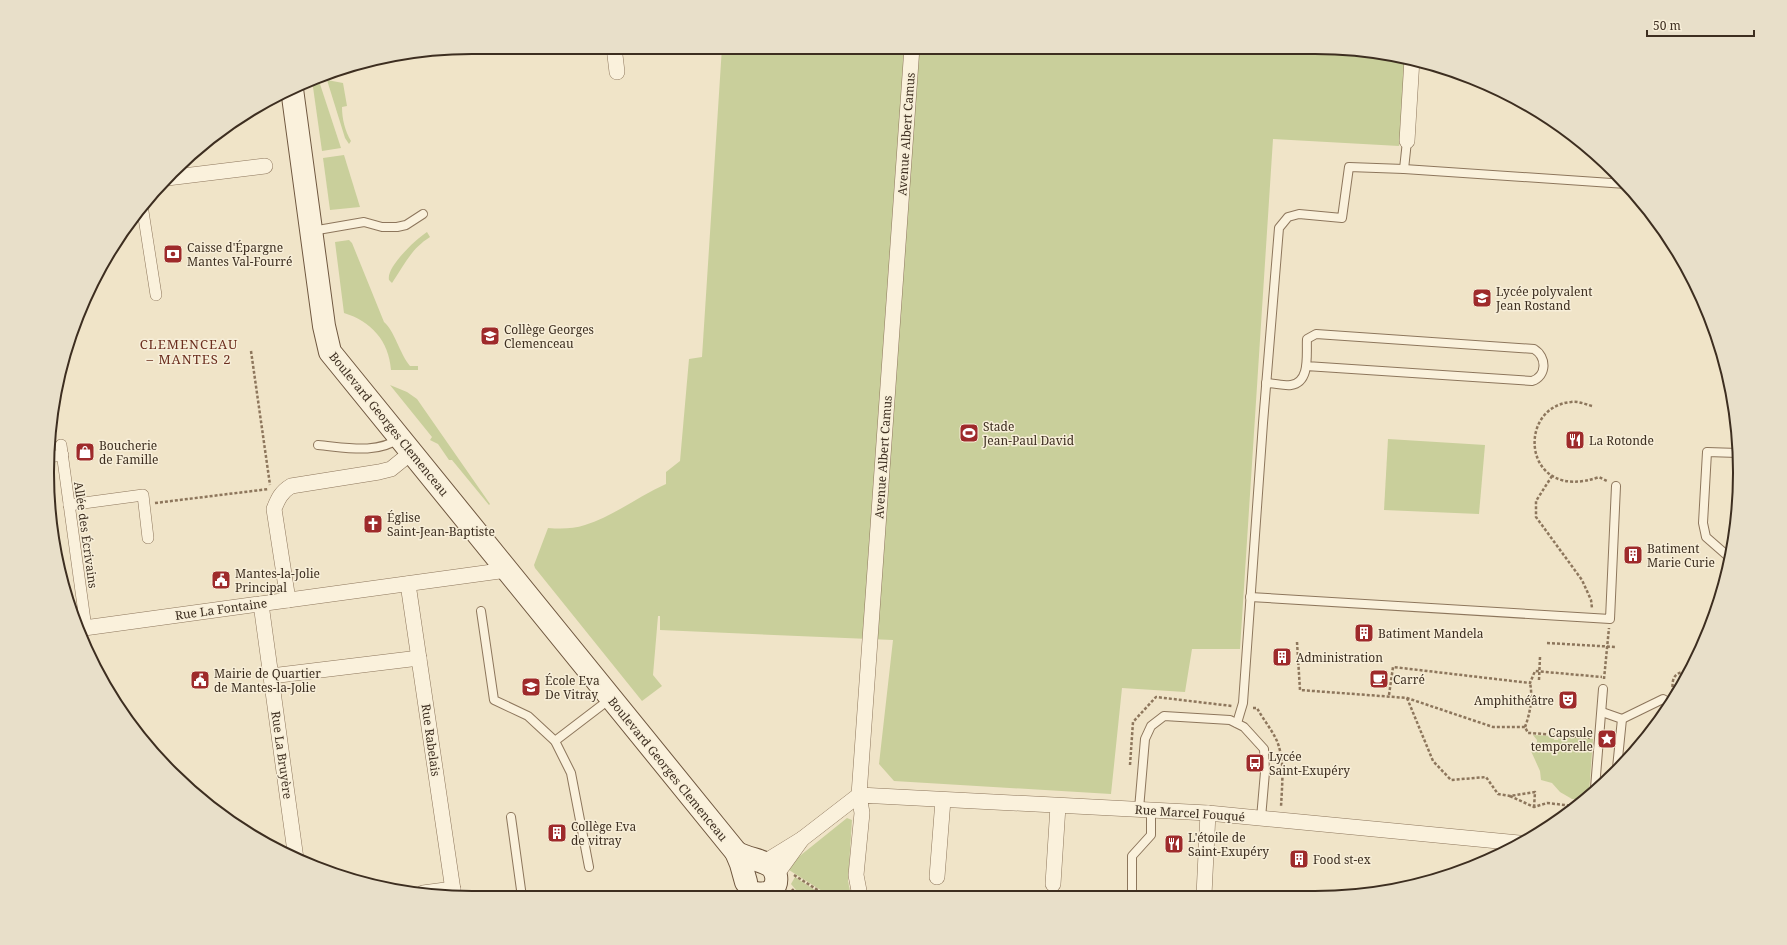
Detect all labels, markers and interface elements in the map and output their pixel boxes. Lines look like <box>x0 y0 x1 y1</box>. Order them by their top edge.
scale bar <box>1647 12 1754 38</box>
text: 50 m <box>1653 17 1681 34</box>
street label: Avenue Albert Camus <box>893 72 919 196</box>
place label: Caisse d'Épargne Mantes Val-Fourré <box>187 239 292 270</box>
bank icon: Caisse d'Épargne Mantes Val-Fourré <box>162 243 184 265</box>
place label: Lycée polyvalent Jean Rostand <box>1495 283 1592 314</box>
school or university icon: Lycée polyvalent Jean Rostand <box>1471 287 1493 309</box>
place label: Collège Georges Clemenceau <box>504 321 594 352</box>
school or university icon: Collège Georges Clemenceau <box>479 325 501 347</box>
district label: CLEMENCEAU – MANTES 2 <box>140 335 238 368</box>
street label: Boulevard Georges Clemenceau <box>325 348 453 500</box>
street label: Avenue Albert Camus <box>870 395 896 519</box>
place label: Stade Jean-Paul David <box>982 418 1075 449</box>
sports icon: Stade Jean-Paul David <box>958 422 980 444</box>
restaurant icon: La Rotonde <box>1564 429 1586 451</box>
place label: La Rotonde <box>1589 432 1654 449</box>
place label: Boucherie de Famille <box>99 437 158 468</box>
shop icon: Boucherie de Famille <box>74 441 96 463</box>
street label: Allée des Écrivains <box>70 480 102 590</box>
place label: Église Saint-Jean-Baptiste <box>387 509 495 540</box>
church icon: Église Saint-Jean-Baptiste <box>362 513 384 535</box>
place label: Batiment Marie Curie <box>1647 540 1715 571</box>
building icon: Batiment Marie Curie <box>1622 544 1644 566</box>
place label: Mantes-la-Jolie Principal <box>235 565 320 596</box>
public building icon: Mantes-la-Jolie Principal <box>210 569 232 591</box>
street label: Rue La Fontaine <box>174 594 268 624</box>
building icon: Batiment Mandela <box>1353 622 1375 644</box>
place label: Batiment Mandela <box>1378 625 1484 642</box>
building icon: Administration <box>1271 646 1293 668</box>
place label: Administration <box>1296 649 1383 666</box>
place label: Mairie de Quartier de Mantes-la-Jolie <box>214 665 321 696</box>
cafe icon: Carré <box>1368 668 1390 690</box>
public building icon: Mairie de Quartier de Mantes-la-Jolie <box>189 669 211 691</box>
place label: Carré <box>1393 671 1425 688</box>
place label: École Eva De Vitray <box>545 672 600 703</box>
school or university icon: École Eva De Vitray <box>520 676 542 698</box>
theatre icon: Amphithéâtre <box>1557 689 1579 711</box>
place label: Amphithéâtre <box>1474 692 1554 709</box>
street label: Boulevard Georges Clemenceau <box>604 693 732 845</box>
street label: Rue Rabelais <box>417 703 445 777</box>
street label: Rue La Bruyère <box>267 710 297 800</box>
place label: Capsule temporelle <box>1531 724 1593 755</box>
place icon: Capsule temporelle <box>1596 728 1618 750</box>
place label: Lycée Saint-Exupéry <box>1269 748 1350 779</box>
bus stop icon: Lycée Saint-Exupéry <box>1244 752 1266 774</box>
street label: Rue Marcel Fouqué <box>1134 801 1246 825</box>
place label: Collège Eva de vitray <box>571 818 637 849</box>
building icon: Collège Eva de vitray <box>546 822 568 844</box>
place label: L'étoile de Saint-Exupéry <box>1188 829 1269 860</box>
restaurant icon: L'étoile de Saint-Exupéry <box>1163 833 1185 855</box>
building icon: Food st-ex <box>1288 848 1310 870</box>
place label: Food st-ex <box>1313 851 1371 868</box>

